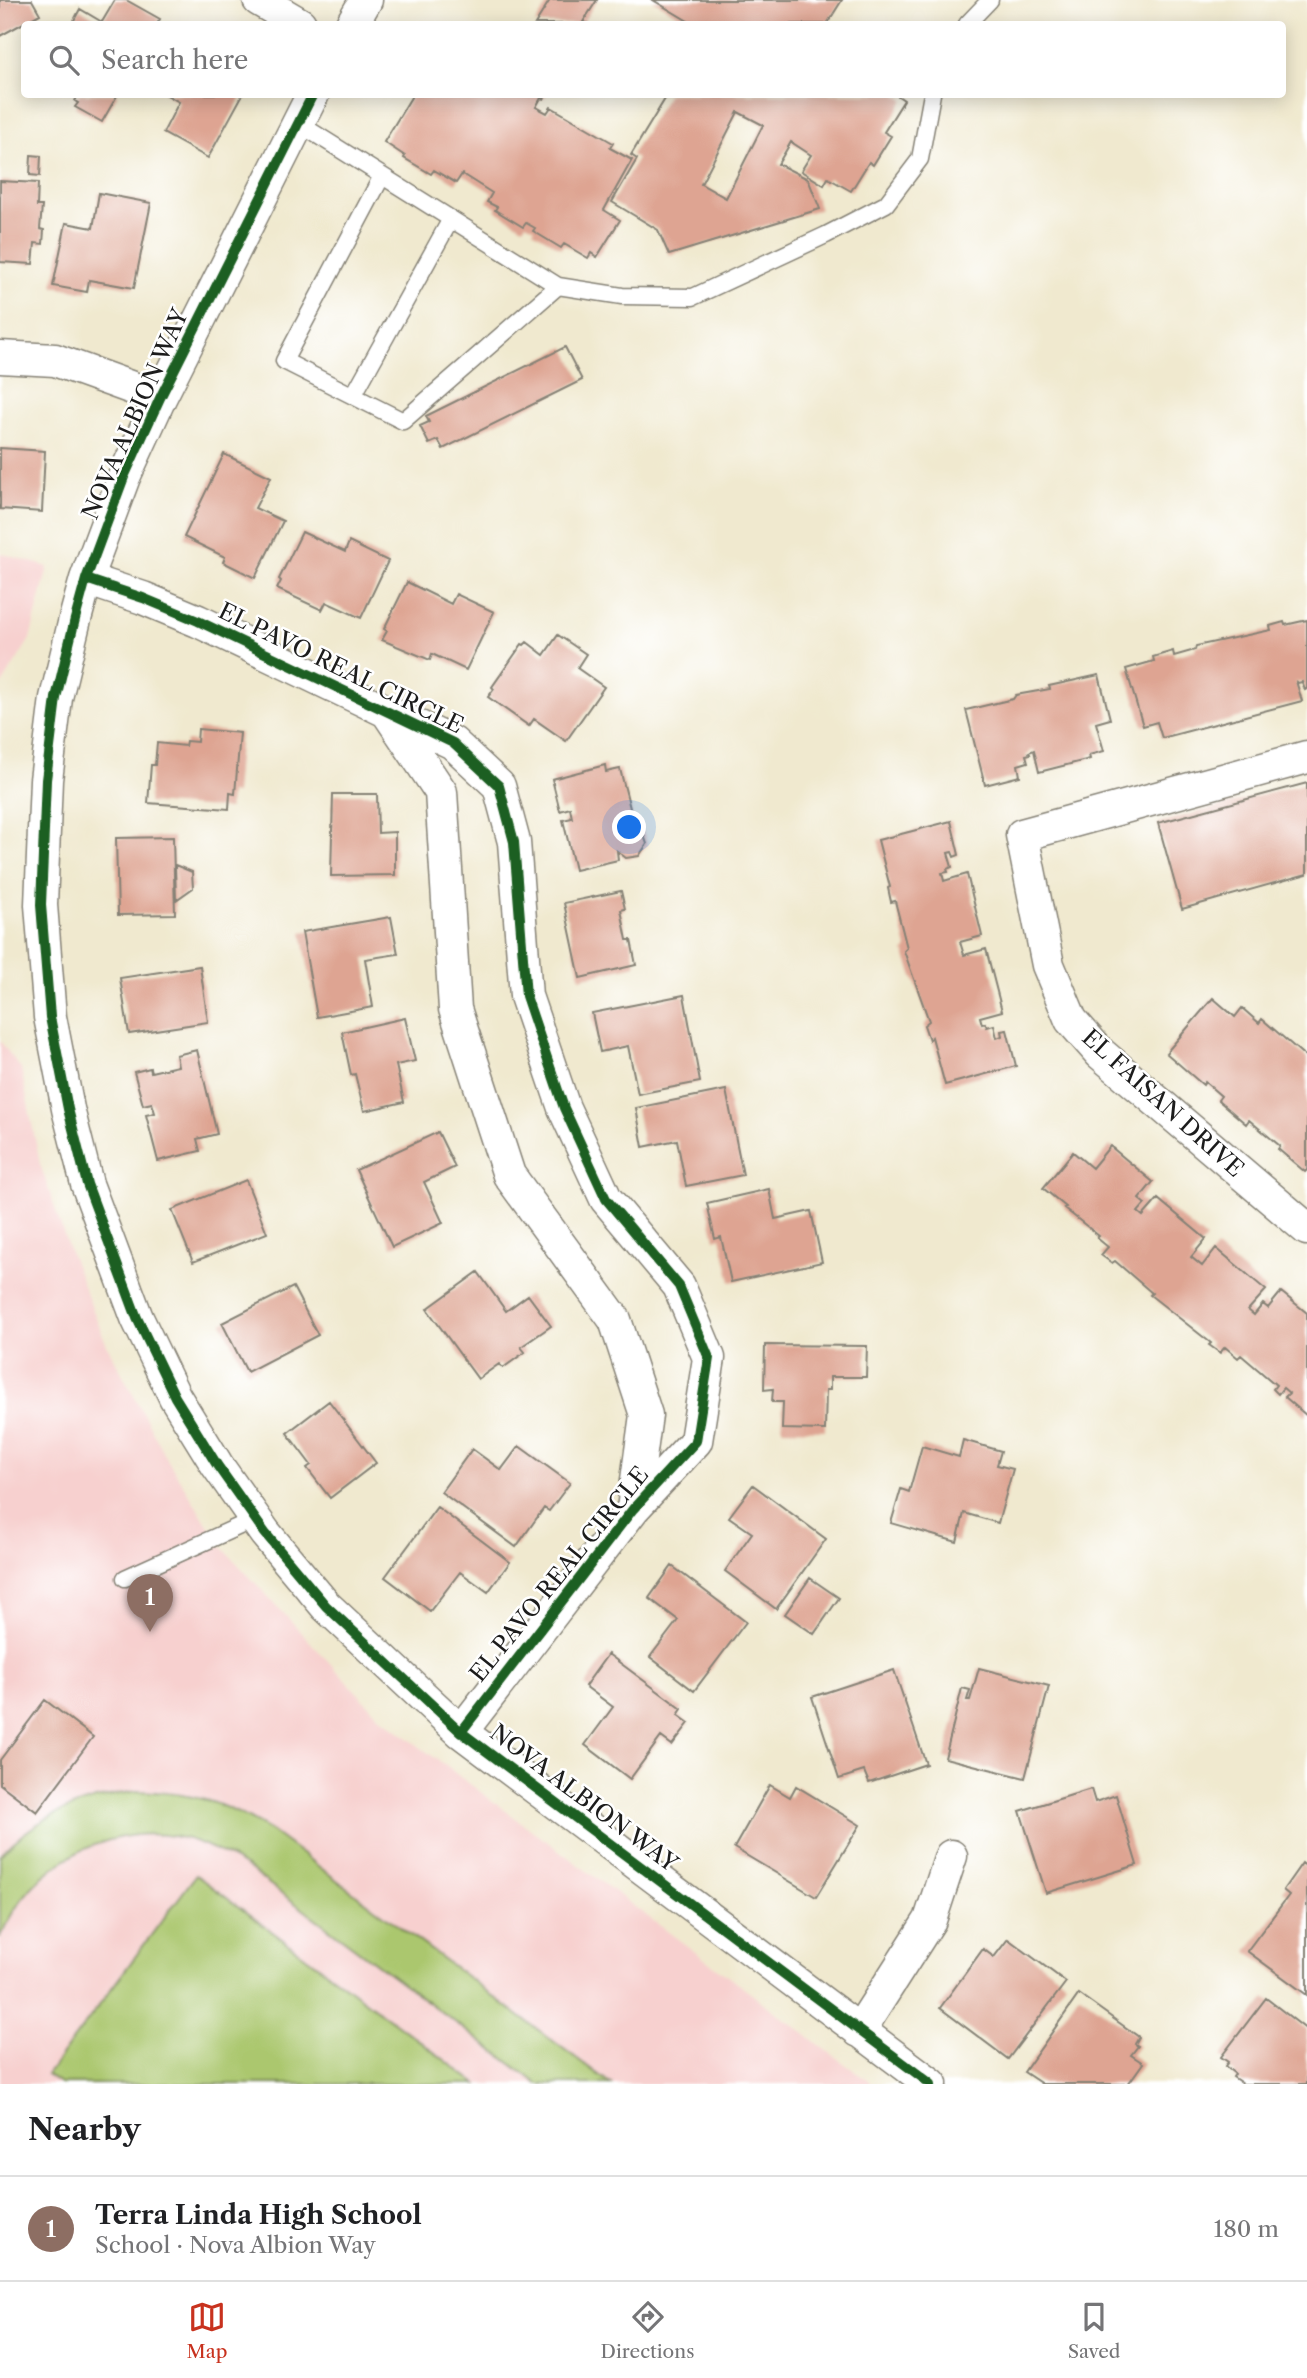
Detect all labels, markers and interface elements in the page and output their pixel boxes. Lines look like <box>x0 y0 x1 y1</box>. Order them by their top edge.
search box <box>21 21 1286 98</box>
icon: search <box>45 41 83 79</box>
text: Search here <box>101 44 248 76</box>
street label: NOVA ALBION WAY <box>76 304 194 524</box>
street label: EL PAVO REAL CIRCLE <box>214 597 468 739</box>
your location <box>612 810 646 844</box>
street label: EL FAISAN DRIVE <box>1076 1023 1250 1183</box>
street label: EL PAVO REAL CIRCLE <box>464 1461 654 1687</box>
pin: 1 <box>127 1574 173 1632</box>
street label: NOVA ALBION WAY <box>485 1718 684 1878</box>
text: Nearby <box>28 2111 141 2148</box>
text: Terra Linda High School <box>95 2199 422 2231</box>
text: 1 <box>46 2215 56 2243</box>
text: 180 m <box>1214 2215 1279 2243</box>
text: School · Nova Albion Way <box>95 2231 376 2259</box>
tab: Map <box>187 2298 227 2363</box>
tab: Directions <box>601 2298 694 2363</box>
tab: Saved <box>1068 2298 1120 2363</box>

